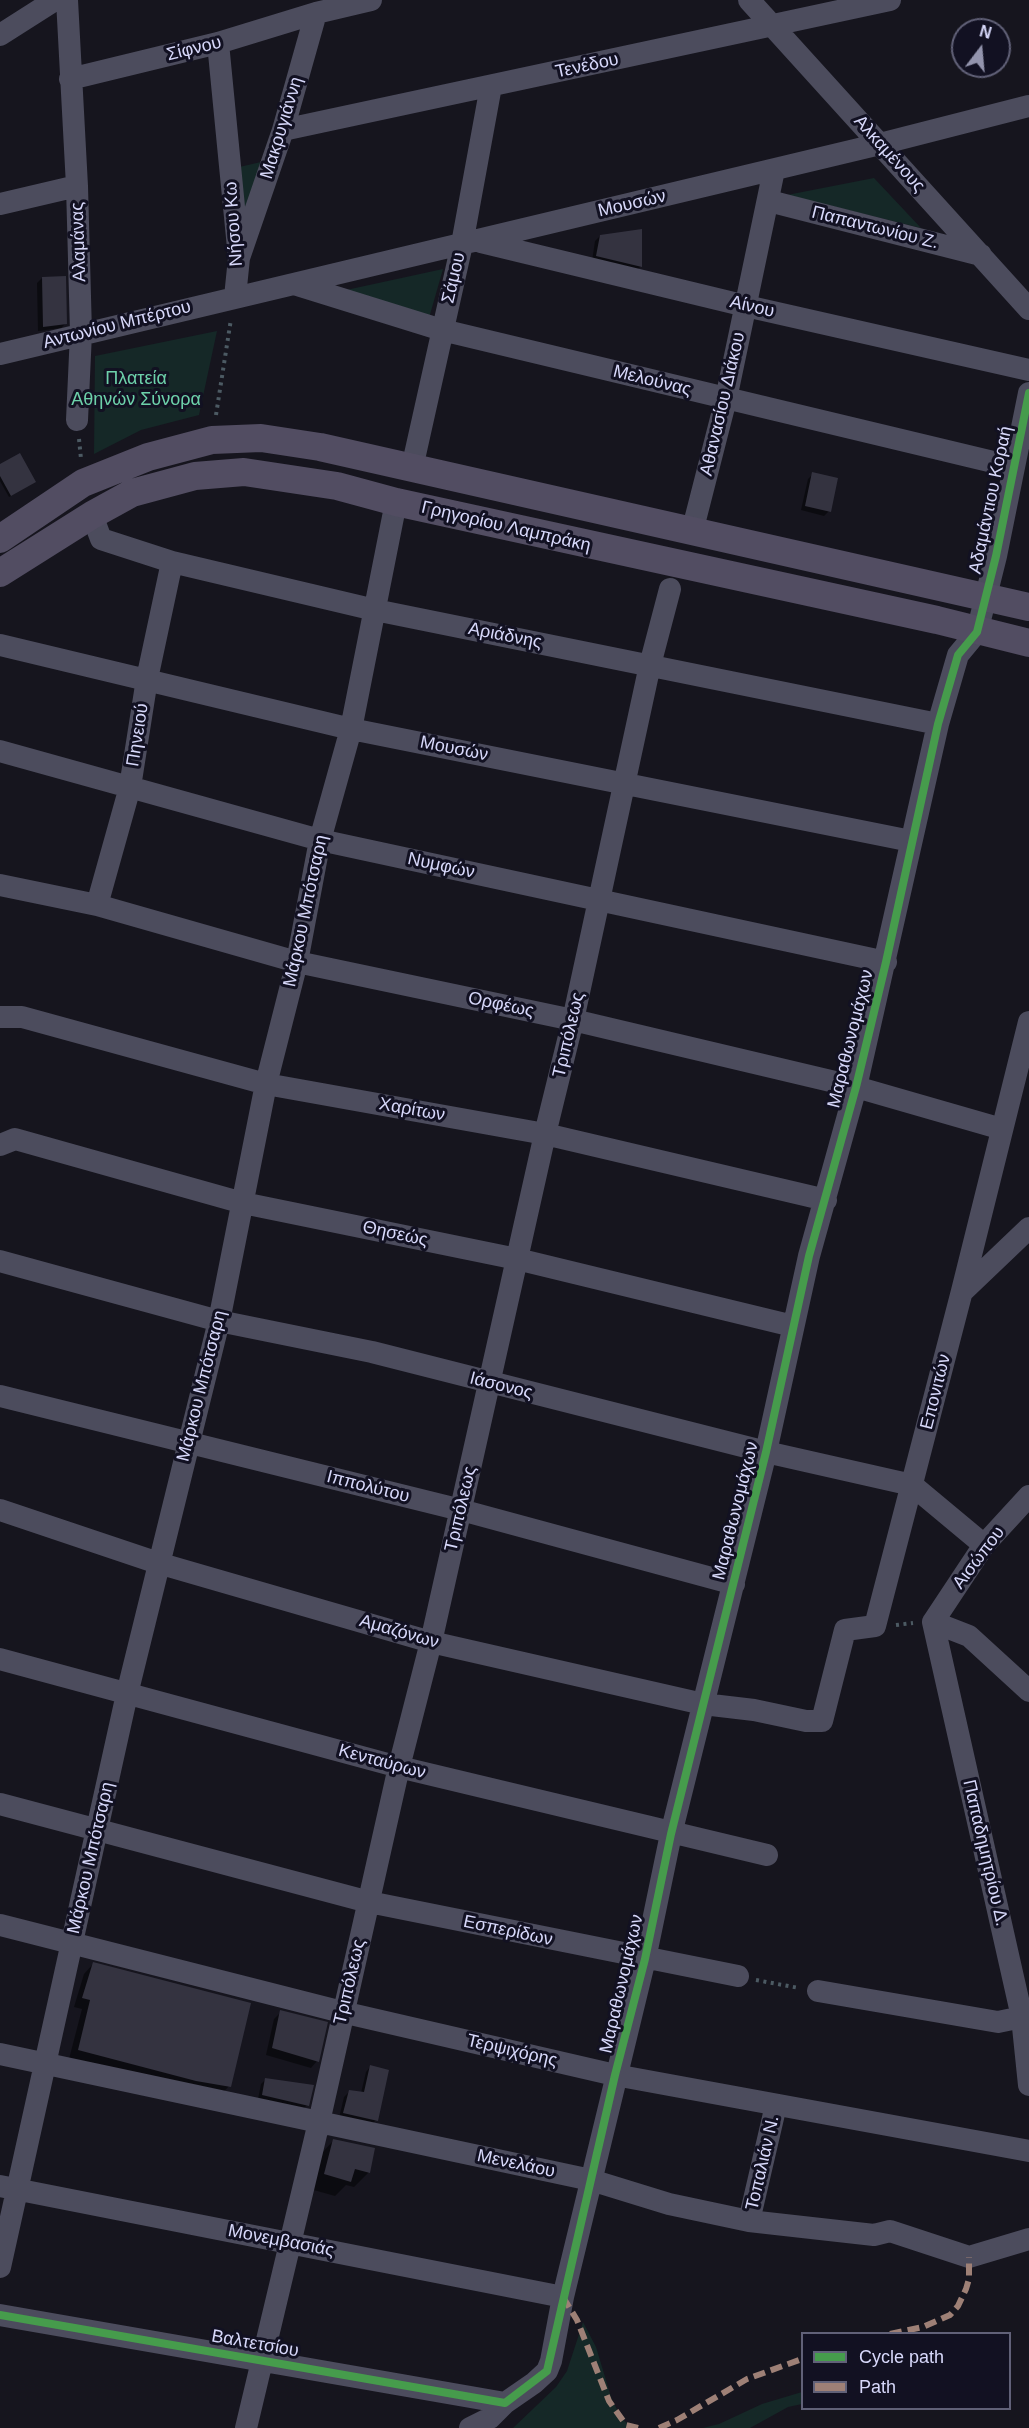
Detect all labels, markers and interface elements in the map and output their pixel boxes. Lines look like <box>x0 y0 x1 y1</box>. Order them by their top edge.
north arrow <box>951 18 1011 78</box>
text: N <box>978 22 993 42</box>
street label: Σίφνου <box>164 32 224 66</box>
street label: Τενέδου <box>553 49 621 83</box>
street label: Μακρυγιάννη <box>256 74 308 182</box>
street label: Αλκαμένους <box>849 111 929 197</box>
street label: Νήσου Κω <box>220 181 248 267</box>
street label: Μουσών <box>596 186 668 222</box>
street label: Αλαμάνας <box>67 202 91 282</box>
street label: Παπαντωνίου Ζ. <box>809 202 941 254</box>
street label: Σάμου <box>438 250 470 306</box>
street label: Αίνου <box>728 291 776 323</box>
street label: Αντωνίου Μπέρτου <box>41 296 193 354</box>
street label: Αθανασίου Διάκου <box>696 330 750 478</box>
street label: Μελούνας <box>611 361 693 401</box>
park label: Πλατεία Αθηνών Σύνορα <box>71 368 201 410</box>
street label: Αδαμάντιου Κοραή <box>965 424 1017 576</box>
street label: Γρηγορίου Λαμπράκη <box>419 497 593 557</box>
street label: Αριάδνης <box>466 618 544 654</box>
street label: Πηνειού <box>122 702 154 768</box>
street label: Μουσών <box>418 732 490 766</box>
street label: Μάρκου Μπότσαρη <box>279 833 333 989</box>
street label: Νυμφών <box>406 848 476 884</box>
street label: Μαραθωνομάχων <box>823 968 879 1110</box>
street label: Ορφέως <box>466 988 536 1022</box>
street label: Τριπόλεως <box>549 990 589 1080</box>
street label: Χαρίτων <box>377 1094 447 1126</box>
street label: Θησεώς <box>361 1217 429 1251</box>
street label: Μάρκου Μπότσαρη <box>173 1308 231 1464</box>
street label: Επονιτών <box>916 1352 956 1432</box>
street label: Ιάσονος <box>467 1368 535 1404</box>
street label: Μαραθωνομάχων <box>708 1440 764 1582</box>
street label: Τριπόλεως <box>441 1464 481 1554</box>
street label: Ιππολύτου <box>324 1466 412 1508</box>
street label: Αισώπου <box>948 1522 1010 1594</box>
street label: Αμαζόνων <box>357 1610 441 1654</box>
street label: Κενταύρων <box>336 1740 428 1784</box>
street label: Παπαδημητρίου Δ. <box>958 1778 1012 1928</box>
street label: Μάρκου Μπότσαρη <box>63 1780 119 1936</box>
street label: Εσπερίδων <box>461 1911 555 1951</box>
street label: Μαραθωνομάχων <box>596 1912 648 2056</box>
street label: Τριπόλεως <box>330 1937 370 2027</box>
street label: Τερψιχόρης <box>465 2030 559 2072</box>
street label: Τοπαλιάν Ν. <box>742 2113 784 2213</box>
street label: Μενελάου <box>475 2145 557 2183</box>
street label: Μονεμβασιάς <box>226 2220 336 2262</box>
street label: Βαλτετσίου <box>210 2326 300 2362</box>
legend <box>801 2332 1011 2410</box>
text: Cycle path <box>859 2347 944 2367</box>
text: Path <box>859 2377 896 2397</box>

